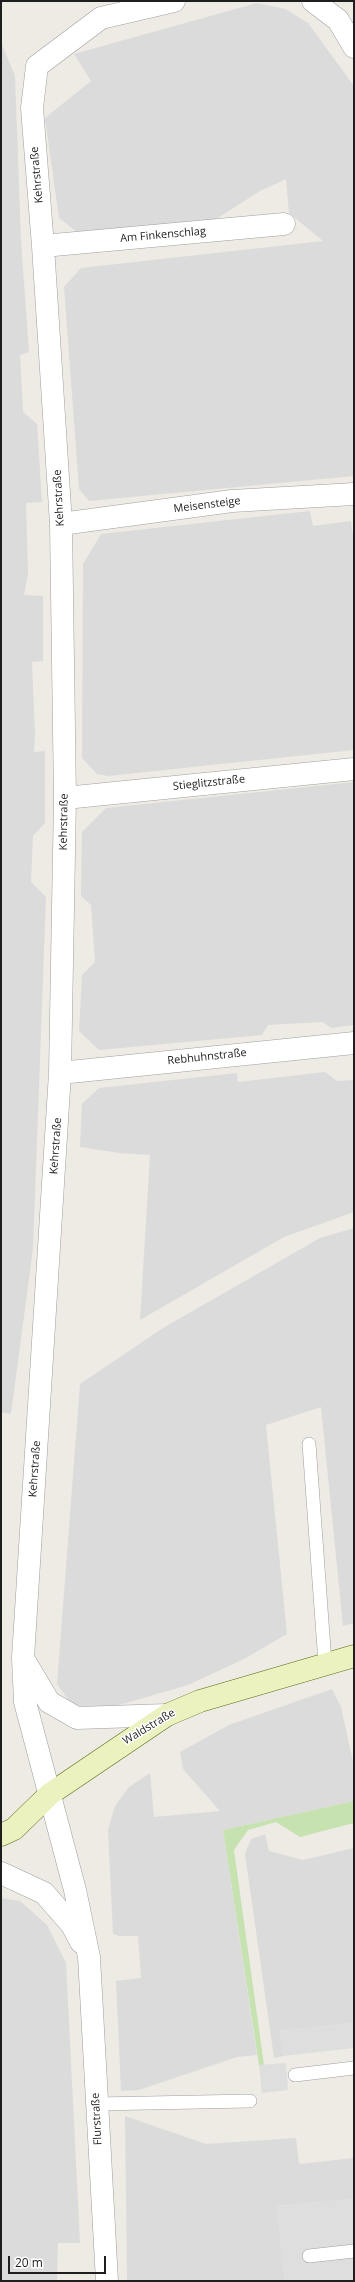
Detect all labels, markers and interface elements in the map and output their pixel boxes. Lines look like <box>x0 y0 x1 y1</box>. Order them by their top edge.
street label: Kehrstraße <box>28 146 46 204</box>
street label: Am Finkenschlag <box>120 225 206 245</box>
street label: Kehrstraße <box>51 469 67 527</box>
street label: Meisensteige <box>173 494 241 516</box>
street label: Stieglitzstraße <box>172 773 246 793</box>
street label: Kehrstraße <box>57 793 71 851</box>
street label: Rebhuhnstraße <box>167 1046 247 1068</box>
street label: Kehrstraße <box>47 1117 65 1175</box>
street label: Kehrstraße <box>26 1440 44 1498</box>
street label: Waldstraße <box>120 1706 178 1748</box>
street label: Flurstraße <box>89 2092 105 2146</box>
scale bar <box>10 2248 108 2274</box>
text: 20 m <box>15 2254 43 2271</box>

